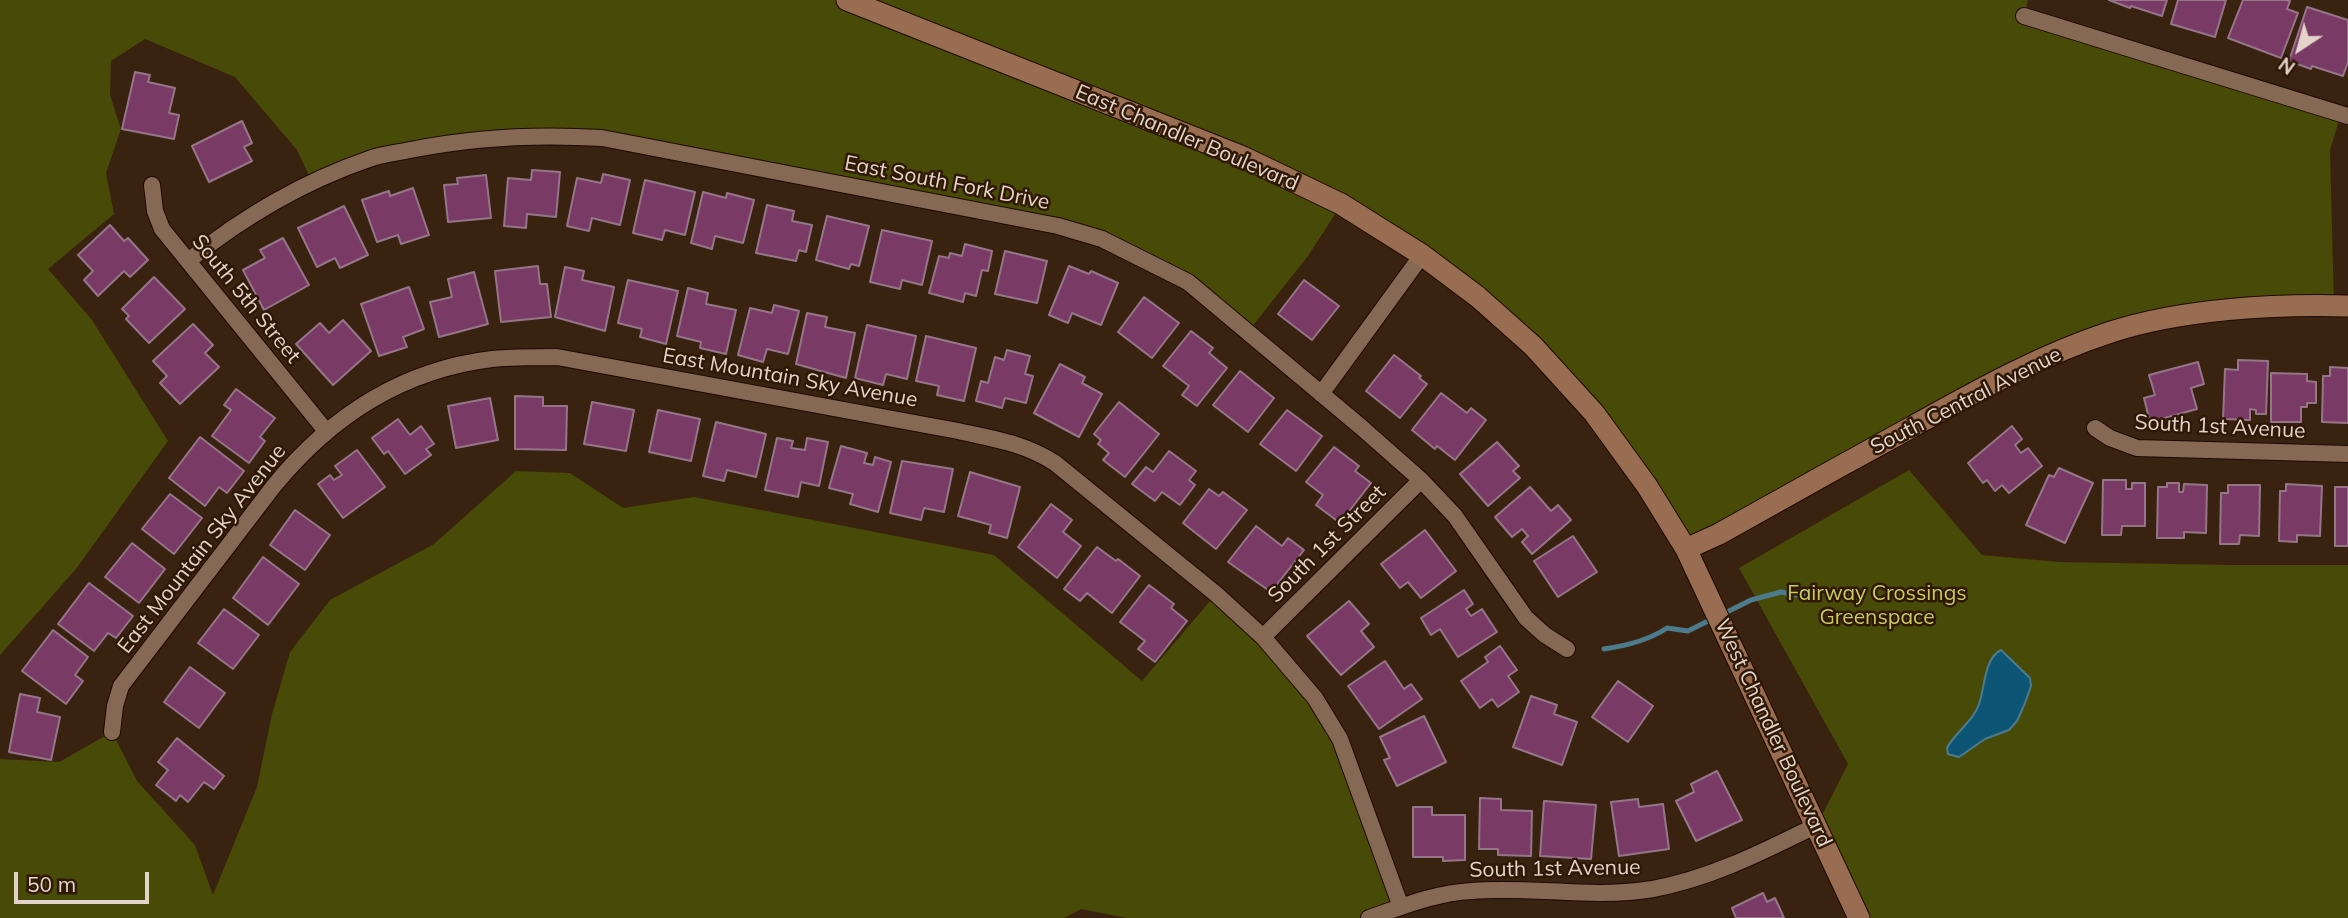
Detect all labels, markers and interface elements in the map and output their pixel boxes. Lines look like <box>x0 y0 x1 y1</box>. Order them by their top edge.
north arrow <box>2264 14 2334 84</box>
text: N <box>2274 52 2300 80</box>
street label: East Chandler Boulevard <box>1072 80 1302 196</box>
street label: East South Fork Drive <box>842 151 1052 215</box>
street label: South 5th Street <box>186 230 306 368</box>
street label: South Central Avenue <box>1866 342 2066 460</box>
street label: East Mountain Sky Avenue <box>661 343 919 413</box>
street label: South 1st Avenue <box>2134 410 2306 444</box>
street label: East Mountain Sky Avenue <box>113 439 291 659</box>
street label: South 1st Street <box>1263 480 1391 608</box>
park label: Fairway Crossings Greenspace <box>1787 581 1967 631</box>
street label: West Chandler Boulevard <box>1709 615 1837 851</box>
street label: South 1st Avenue <box>1469 855 1641 883</box>
scale bar <box>18 858 152 902</box>
text: 50 m <box>27 871 76 897</box>

